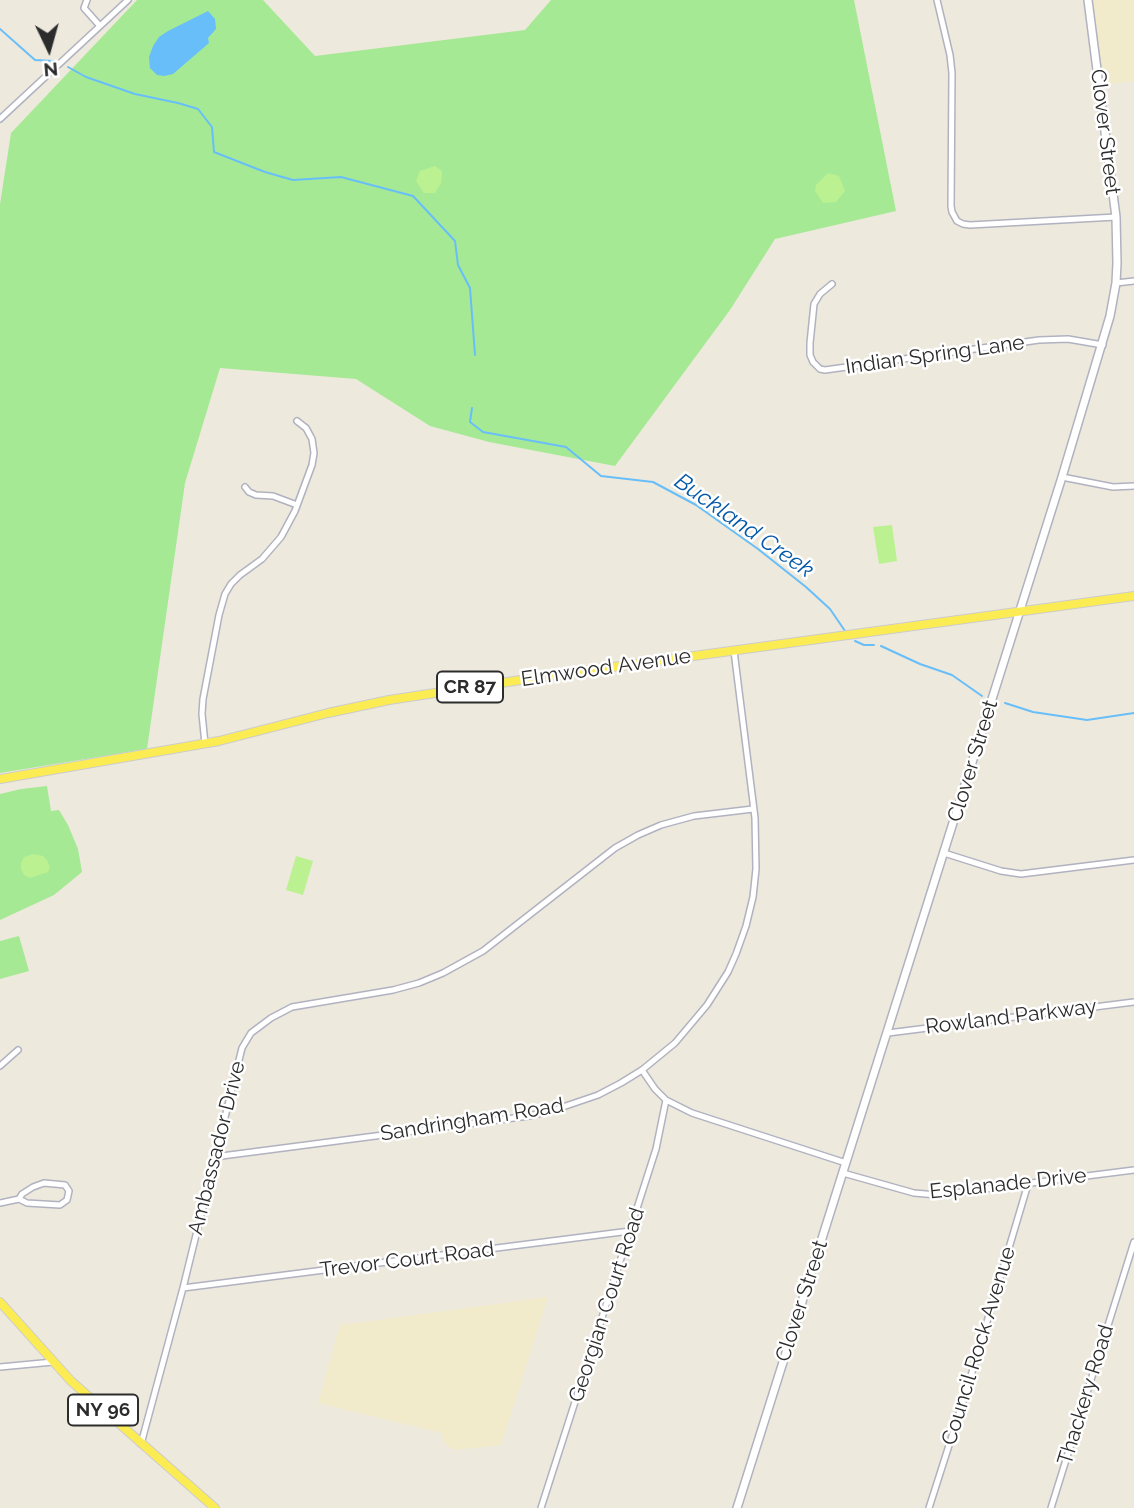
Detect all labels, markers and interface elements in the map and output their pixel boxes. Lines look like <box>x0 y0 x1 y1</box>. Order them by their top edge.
north arrow <box>14 14 84 84</box>
text: N <box>43 58 59 82</box>
street label: Clover Street <box>1085 68 1125 196</box>
street label: Indian Spring Lane <box>844 330 1026 380</box>
water label: Buckland Creek <box>669 468 819 584</box>
street label: Elmwood Avenue <box>519 644 693 692</box>
road number: CR 87 <box>437 672 503 702</box>
street label: Clover Street <box>942 697 1004 825</box>
street label: Rowland Parkway <box>924 994 1098 1040</box>
street label: Ambassador Drive <box>183 1059 251 1237</box>
street label: Sandringham Road <box>378 1093 566 1147</box>
street label: Esplanade Drive <box>928 1163 1088 1205</box>
street label: Georgian Court Road <box>564 1205 650 1405</box>
street label: Trevor Court Road <box>318 1237 496 1283</box>
street label: Clover Street <box>770 1237 834 1365</box>
street label: Council Rock Avenue <box>937 1244 1021 1448</box>
street label: Thackery Road <box>1053 1322 1119 1468</box>
road number: NY 96 <box>68 1394 138 1426</box>

